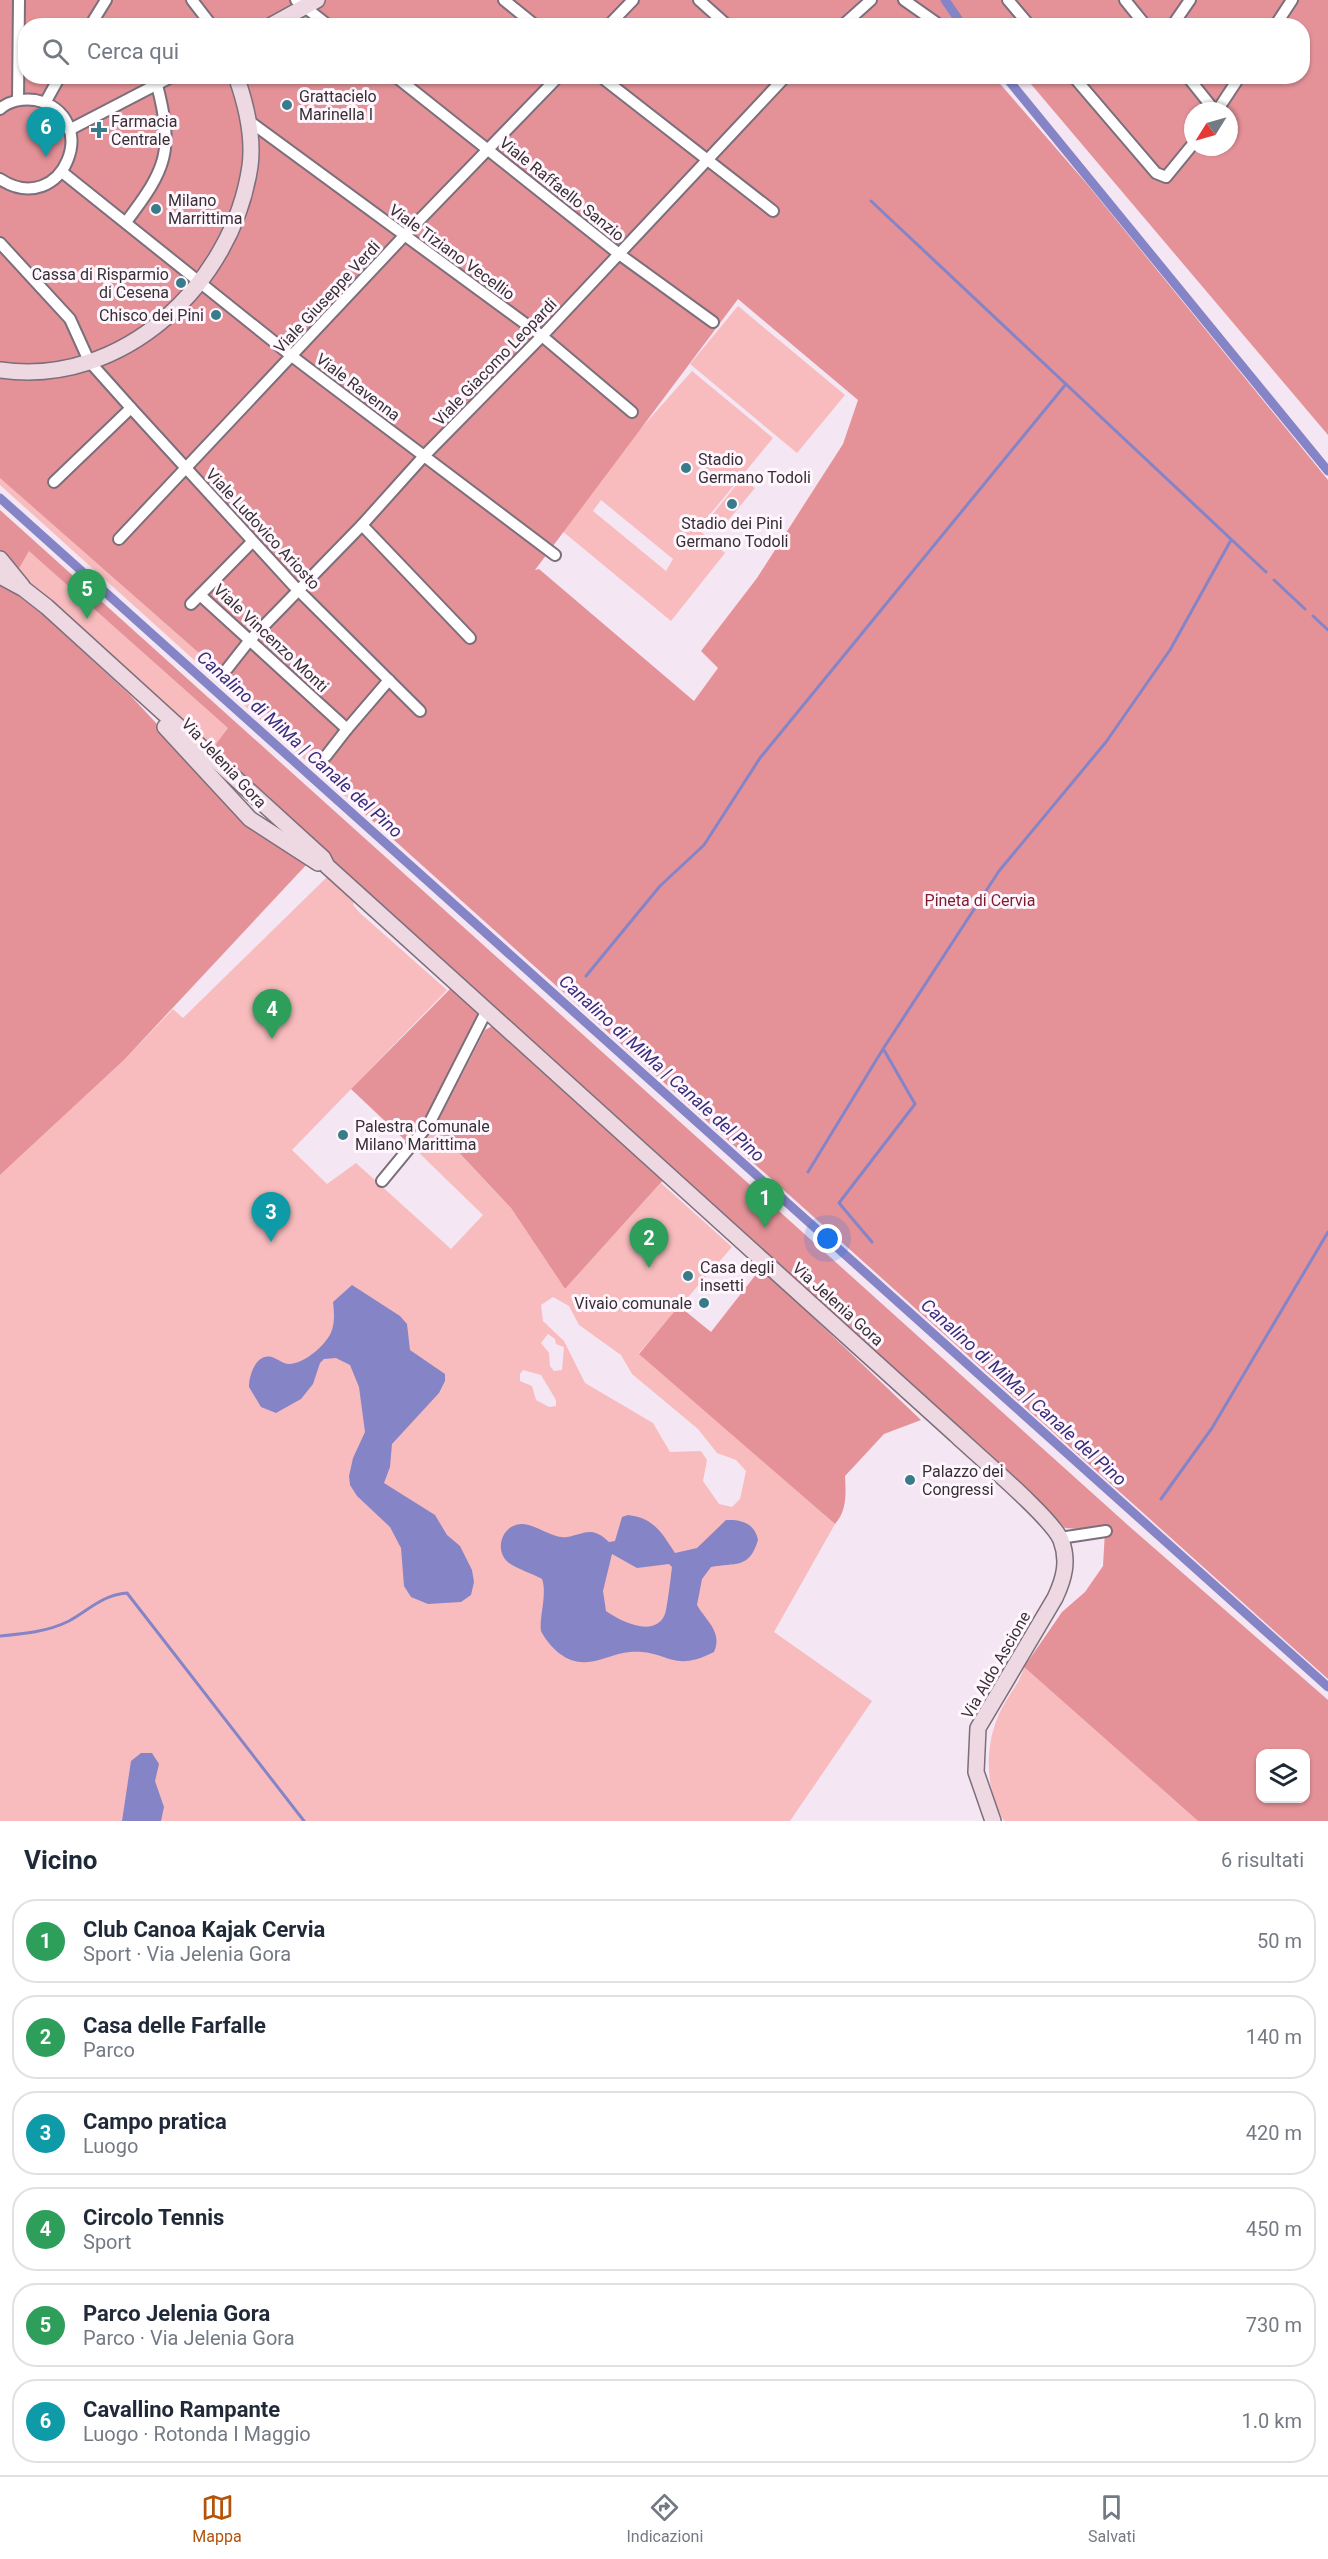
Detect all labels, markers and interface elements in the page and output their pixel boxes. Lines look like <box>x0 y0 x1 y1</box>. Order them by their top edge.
search box <box>18 18 1310 84</box>
icon: search <box>39 35 72 68</box>
text: Cerca qui <box>87 39 179 64</box>
place label: Grattacielo Marinella I <box>299 87 377 124</box>
marker: Grattacielo Marinella I <box>280 98 294 112</box>
north arrow <box>1184 102 1238 156</box>
pin: 6 <box>26 108 66 157</box>
place label: Farmacia Centrale <box>111 112 177 149</box>
marker: Farmacia Centrale <box>92 123 106 137</box>
street label: Viale Raffaello Sanzio <box>496 133 628 245</box>
place label: Milano Marrittima <box>168 191 243 228</box>
street label: Viale Tiziano Vecellio <box>385 200 519 304</box>
marker: Milano Marrittima <box>149 202 163 216</box>
street label: Viale Giuseppe Verdi <box>270 237 384 357</box>
place label: Cassa di Risparmio di Cesena <box>32 265 169 302</box>
marker: Cassa di Risparmio di Cesena <box>174 276 188 290</box>
street label: Viale Giacomo Leopardi <box>429 294 561 430</box>
place label: Chisco dei Pini <box>99 306 204 325</box>
marker: Chisco dei Pini <box>209 308 223 322</box>
street label: Viale Ravenna <box>312 349 404 425</box>
place label: Stadio Germano Todoli <box>698 450 811 487</box>
marker: Stadio Germano Todoli <box>679 461 693 475</box>
street label: Viale Ludovico Ariosto <box>202 464 324 594</box>
marker: Stadio dei Pini Germano Todoli <box>725 497 739 511</box>
place label: Stadio dei Pini Germano Todoli <box>676 514 788 551</box>
pin: 5 <box>68 570 106 619</box>
street label: Viale Vincenzo Monti <box>210 580 332 696</box>
water label: Canalino di MiMa | Canale del Pino <box>193 646 407 842</box>
street label: Via Jelenia Gora <box>178 714 270 812</box>
park label: Pineta di Cervia <box>925 891 1035 910</box>
water label: Canalino di MiMa | Canale del Pino <box>555 970 769 1166</box>
pin: 4 <box>252 990 292 1039</box>
place label: Palestra Comunale Milano Marittima <box>355 1117 490 1154</box>
marker: Palestra Comunale Milano Marittima <box>336 1128 350 1142</box>
pin: 1 <box>746 1178 784 1228</box>
pin: 3 <box>252 1192 290 1242</box>
pin: 2 <box>630 1218 668 1268</box>
your location <box>813 1224 842 1253</box>
place label: Casa degli insetti <box>700 1258 774 1295</box>
street label: Via Jelenia Gora <box>789 1258 887 1350</box>
marker: Casa degli insetti <box>681 1269 695 1283</box>
place label: Vivaio comunale <box>574 1294 692 1313</box>
water label: Canalino di MiMa | Canale del Pino <box>917 1294 1131 1490</box>
marker: Vivaio comunale <box>697 1296 711 1310</box>
place label: Palazzo dei Congressi <box>922 1462 1004 1499</box>
marker: Palazzo dei Congressi <box>903 1473 917 1487</box>
street label: Via Aldo Ascione <box>958 1608 1034 1722</box>
map controls <box>1256 1749 1310 1803</box>
button: layers <box>1256 1749 1310 1803</box>
text: Vicino <box>24 1845 98 1875</box>
text: 6 risultati <box>1221 1848 1304 1872</box>
text: Club Canoa Kajak Cervia <box>83 1917 325 1942</box>
text: 1 <box>40 1929 51 1953</box>
text: 50 m <box>1257 1929 1302 1953</box>
text: Sport · Via Jelenia Gora <box>83 1942 291 1966</box>
text: Casa delle Farfalle <box>83 2013 266 2038</box>
text: 2 <box>40 2025 51 2049</box>
text: 140 m <box>1246 2025 1302 2049</box>
text: Parco <box>83 2038 135 2062</box>
text: Campo pratica <box>83 2109 227 2134</box>
text: 3 <box>40 2121 51 2145</box>
text: 420 m <box>1246 2121 1302 2145</box>
text: Luogo <box>83 2134 138 2158</box>
text: Circolo Tennis <box>83 2205 224 2230</box>
text: 4 <box>40 2217 51 2241</box>
text: 450 m <box>1246 2217 1302 2241</box>
text: Sport <box>83 2230 131 2254</box>
text: Parco Jelenia Gora <box>83 2301 270 2326</box>
text: 5 <box>40 2313 51 2337</box>
text: 730 m <box>1246 2313 1302 2337</box>
text: Parco · Via Jelenia Gora <box>83 2326 295 2350</box>
text: Cavallino Rampante <box>83 2397 280 2422</box>
text: 6 <box>40 2409 51 2433</box>
text: 1.0 km <box>1242 2409 1302 2433</box>
text: Luogo · Rotonda I Maggio <box>83 2422 311 2446</box>
tab: Mappa <box>192 2491 242 2546</box>
tab: Indicazioni <box>626 2491 703 2546</box>
tab: Salvati <box>1088 2491 1136 2546</box>

